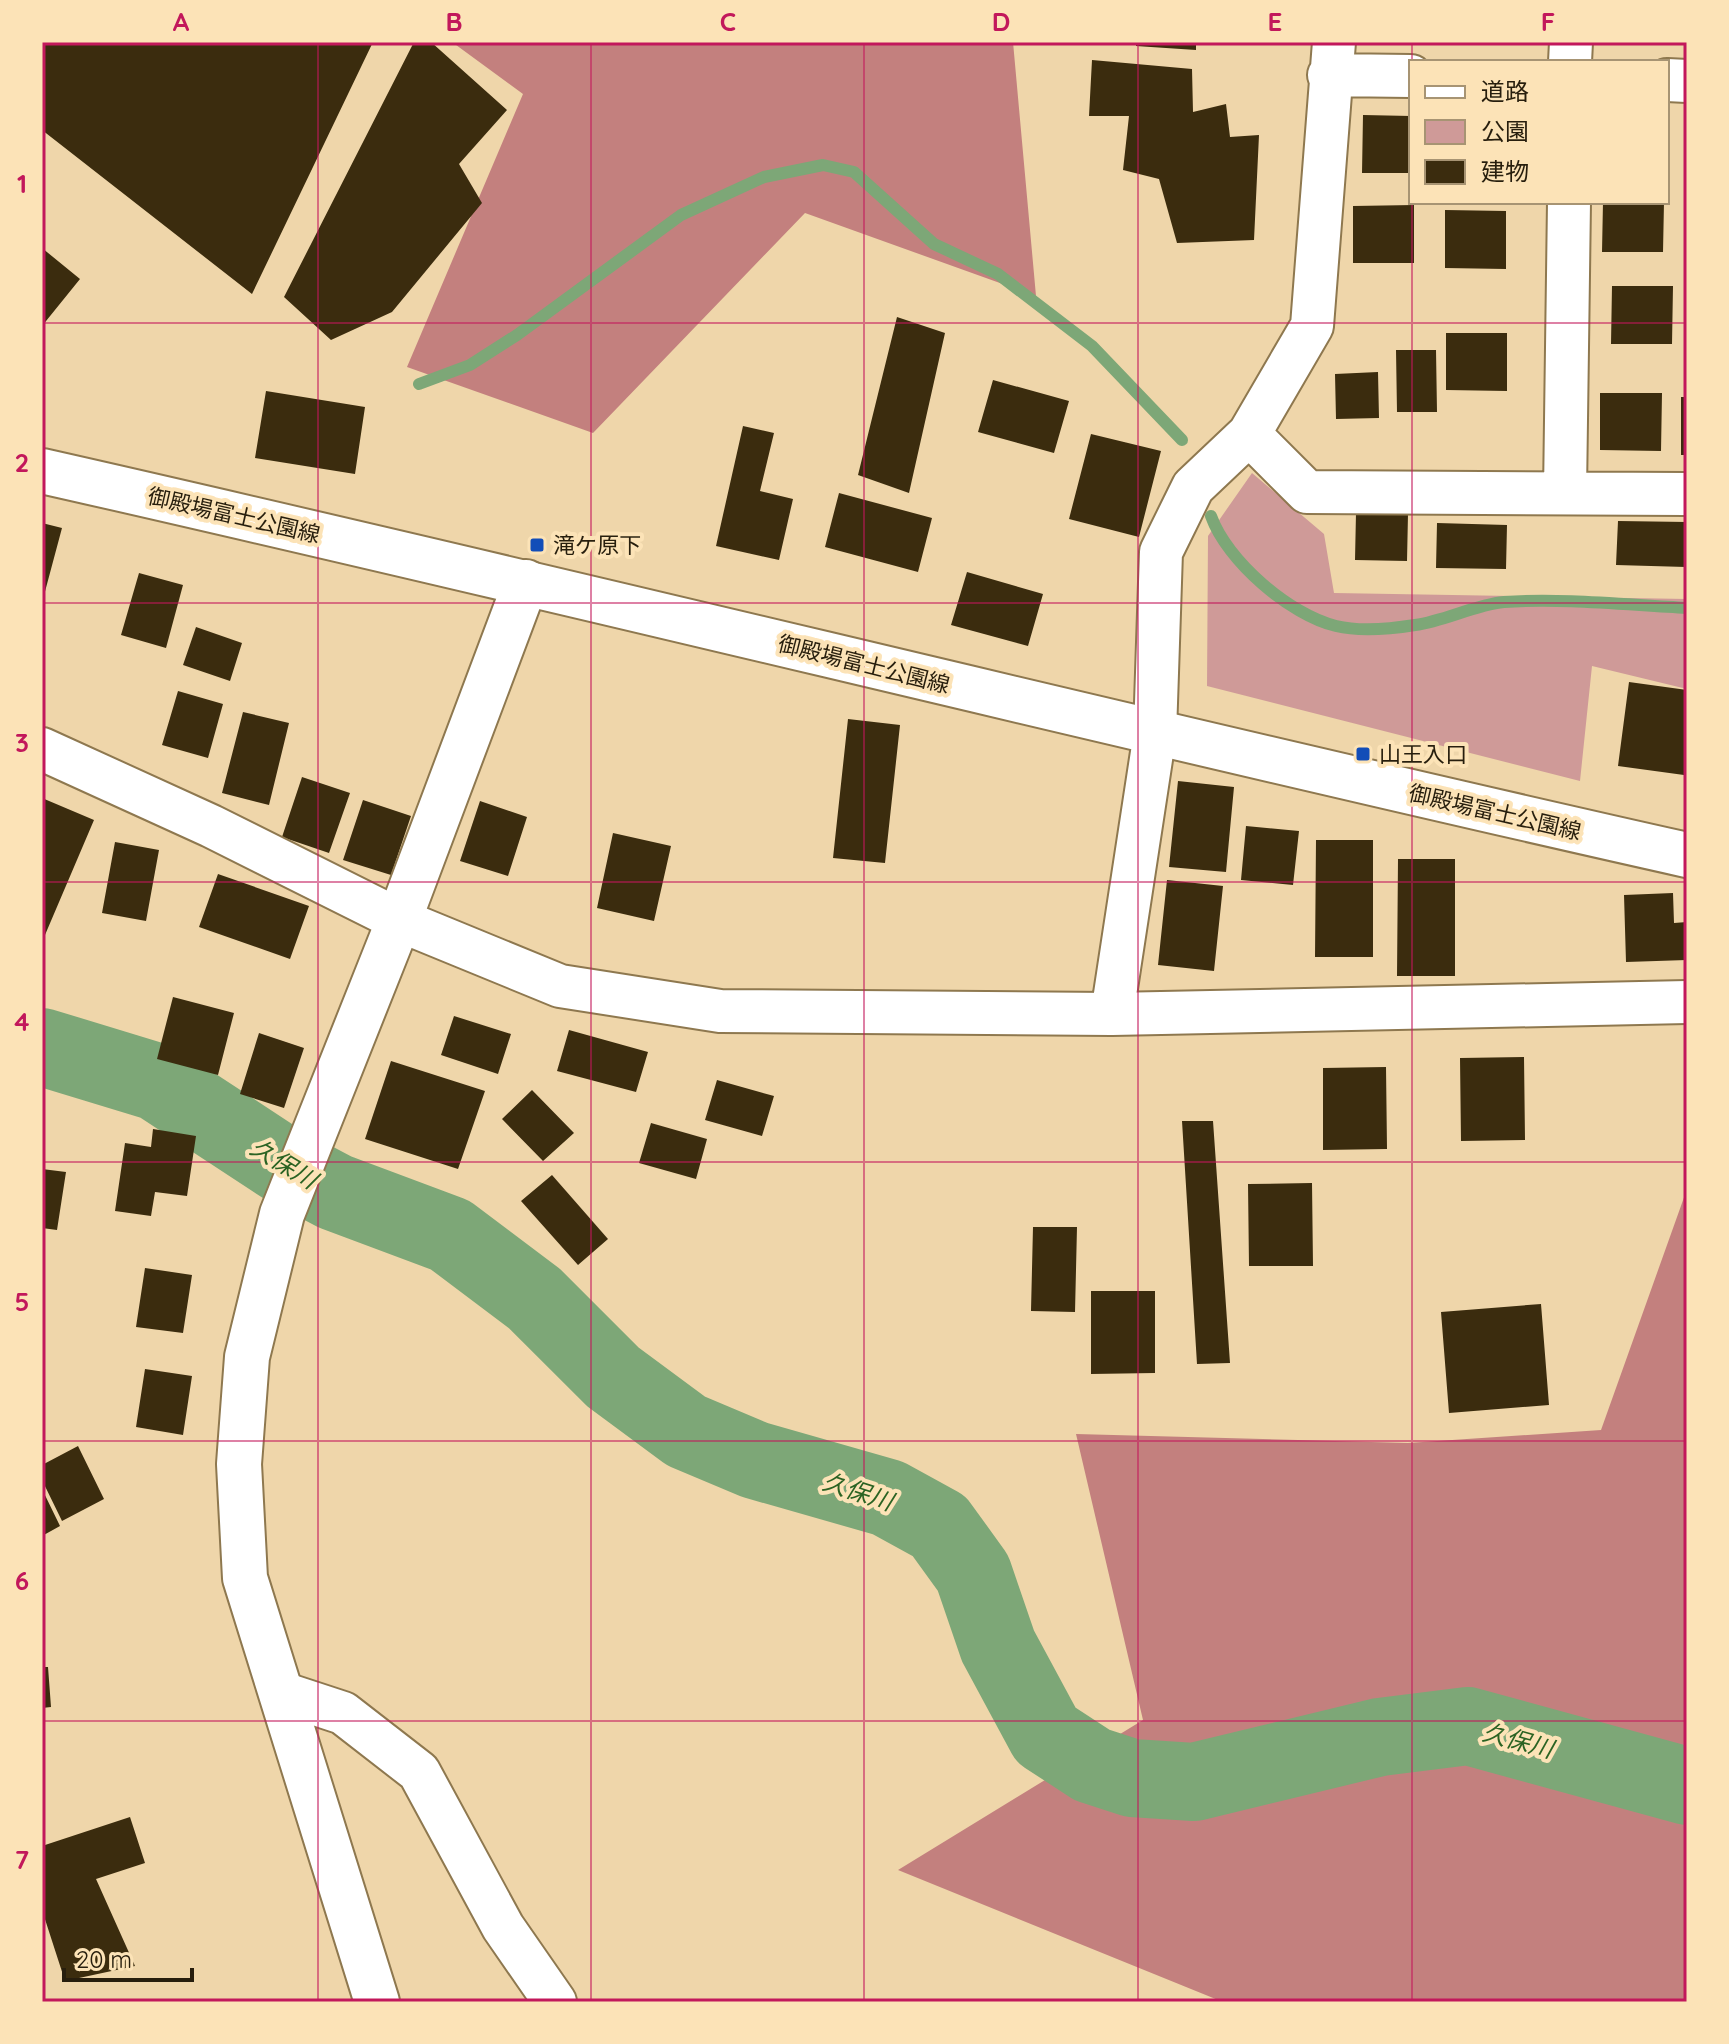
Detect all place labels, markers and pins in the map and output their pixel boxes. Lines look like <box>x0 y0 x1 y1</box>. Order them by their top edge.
place label: 滝ケ原下 <box>553 531 641 559</box>
marker: 滝ケ原下 <box>528 536 546 554</box>
place label: 山王入口 <box>1379 740 1467 768</box>
marker: 山王入口 <box>1354 745 1372 763</box>

